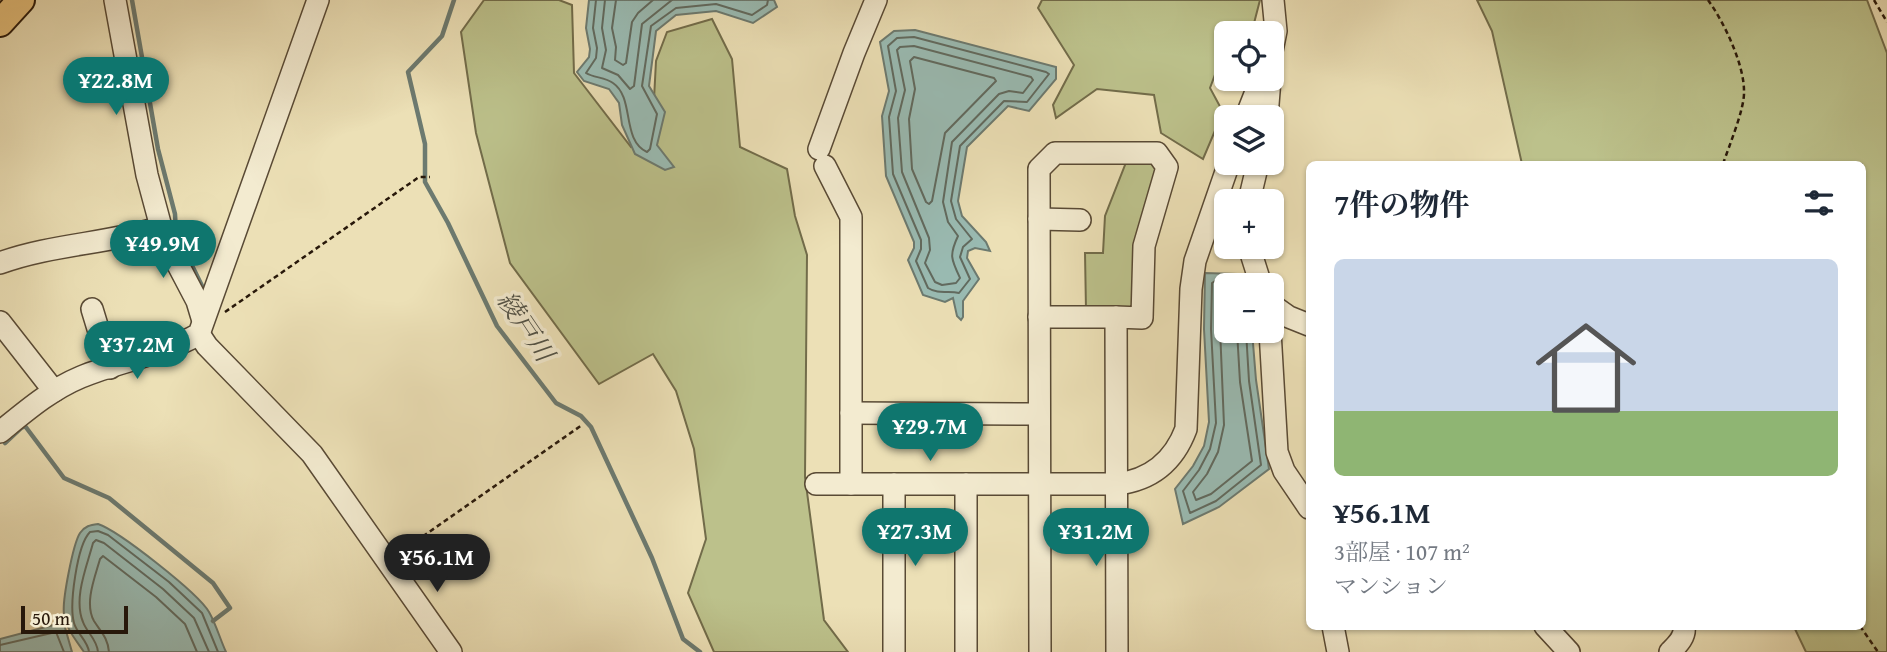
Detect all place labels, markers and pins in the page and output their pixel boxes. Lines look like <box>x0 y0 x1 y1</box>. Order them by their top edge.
pin: ¥22.8M <box>59 58 173 117</box>
pin: ¥49.9M <box>106 220 220 280</box>
pin: ¥37.2M <box>80 322 194 381</box>
pin: ¥29.7M <box>873 404 987 463</box>
pin: ¥27.3M <box>858 508 972 568</box>
pin: ¥31.2M <box>1039 508 1153 568</box>
pin: ¥56.1M <box>380 534 494 594</box>

